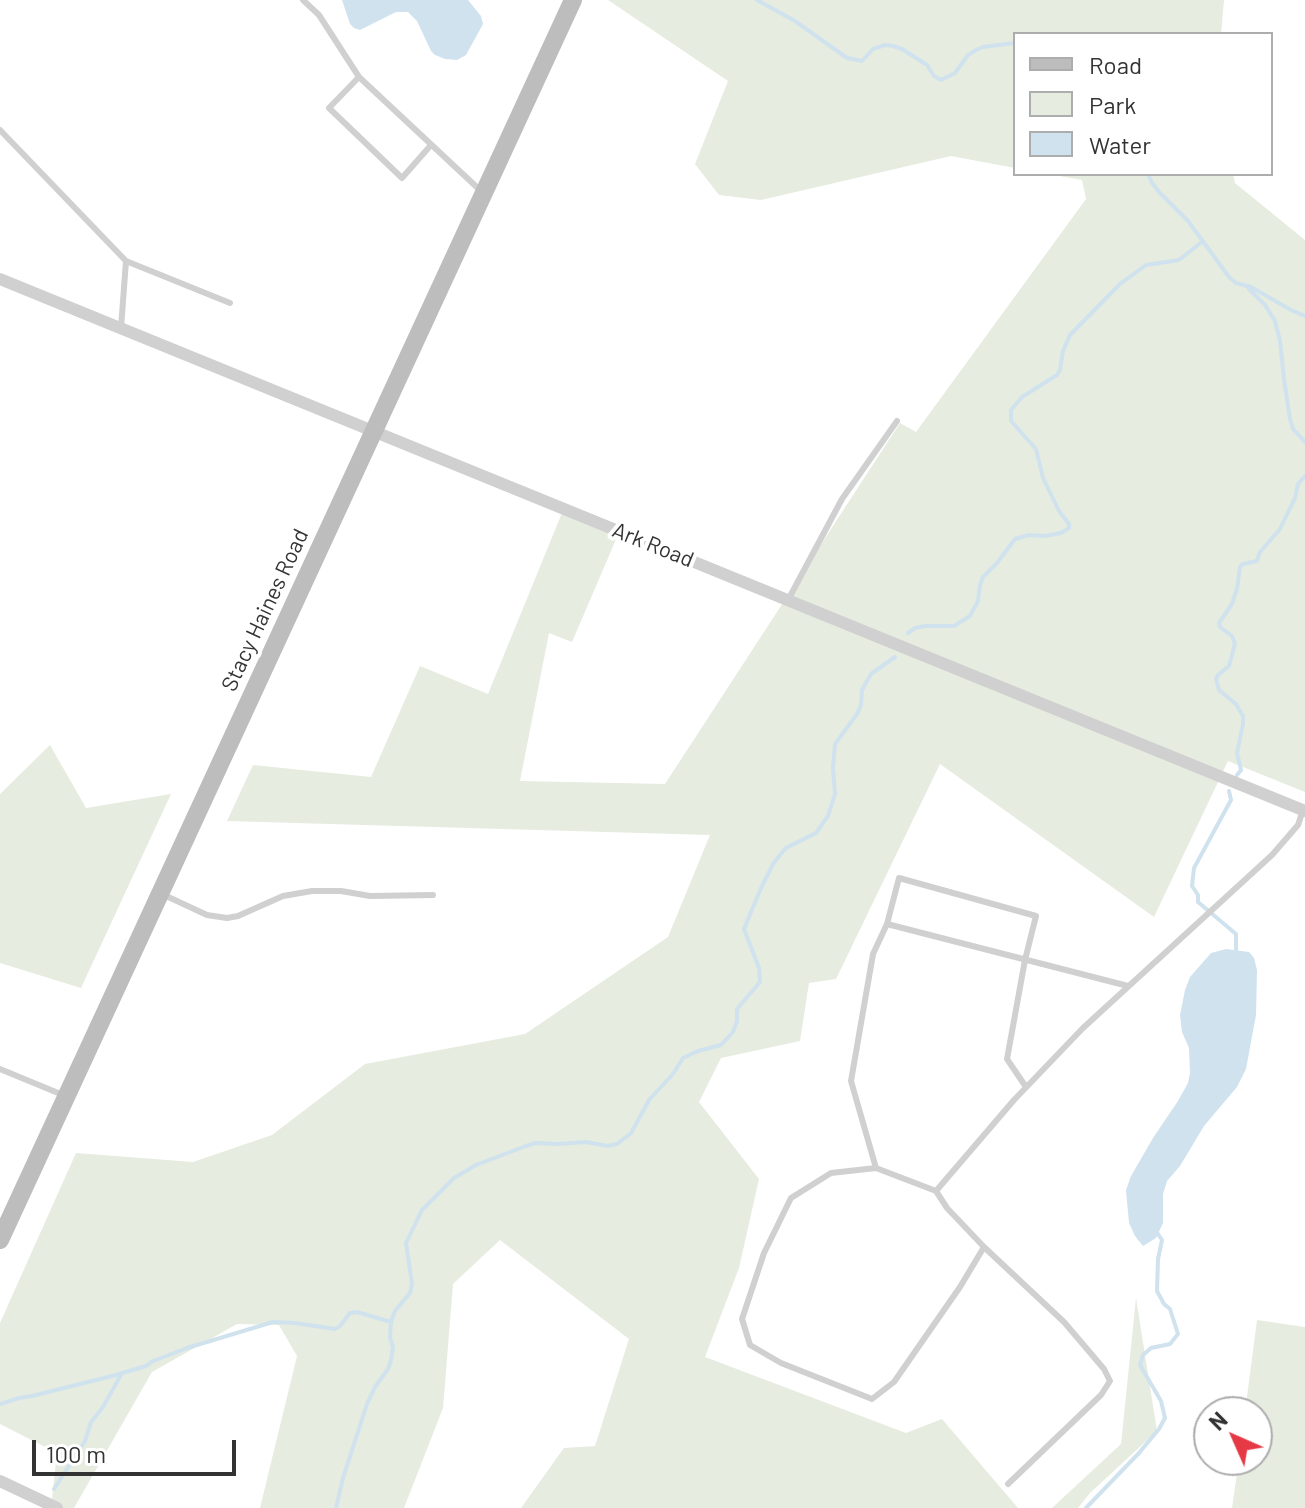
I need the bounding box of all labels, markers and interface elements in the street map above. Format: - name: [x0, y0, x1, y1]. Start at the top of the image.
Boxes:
- legend: [1013, 32, 1273, 176]
- text: Road: [1089, 50, 1142, 79]
- text: Park: [1089, 90, 1136, 119]
- text: Water: [1089, 130, 1151, 159]
- street label: Ark Road: [608, 517, 698, 573]
- street label: Stacy Haines Road: [216, 525, 314, 695]
- north arrow: [1193, 1396, 1273, 1476]
- text: N: [1203, 1406, 1232, 1435]
- scale bar: [36, 1424, 240, 1474]
- text: 100 m: [46, 1439, 106, 1468]

